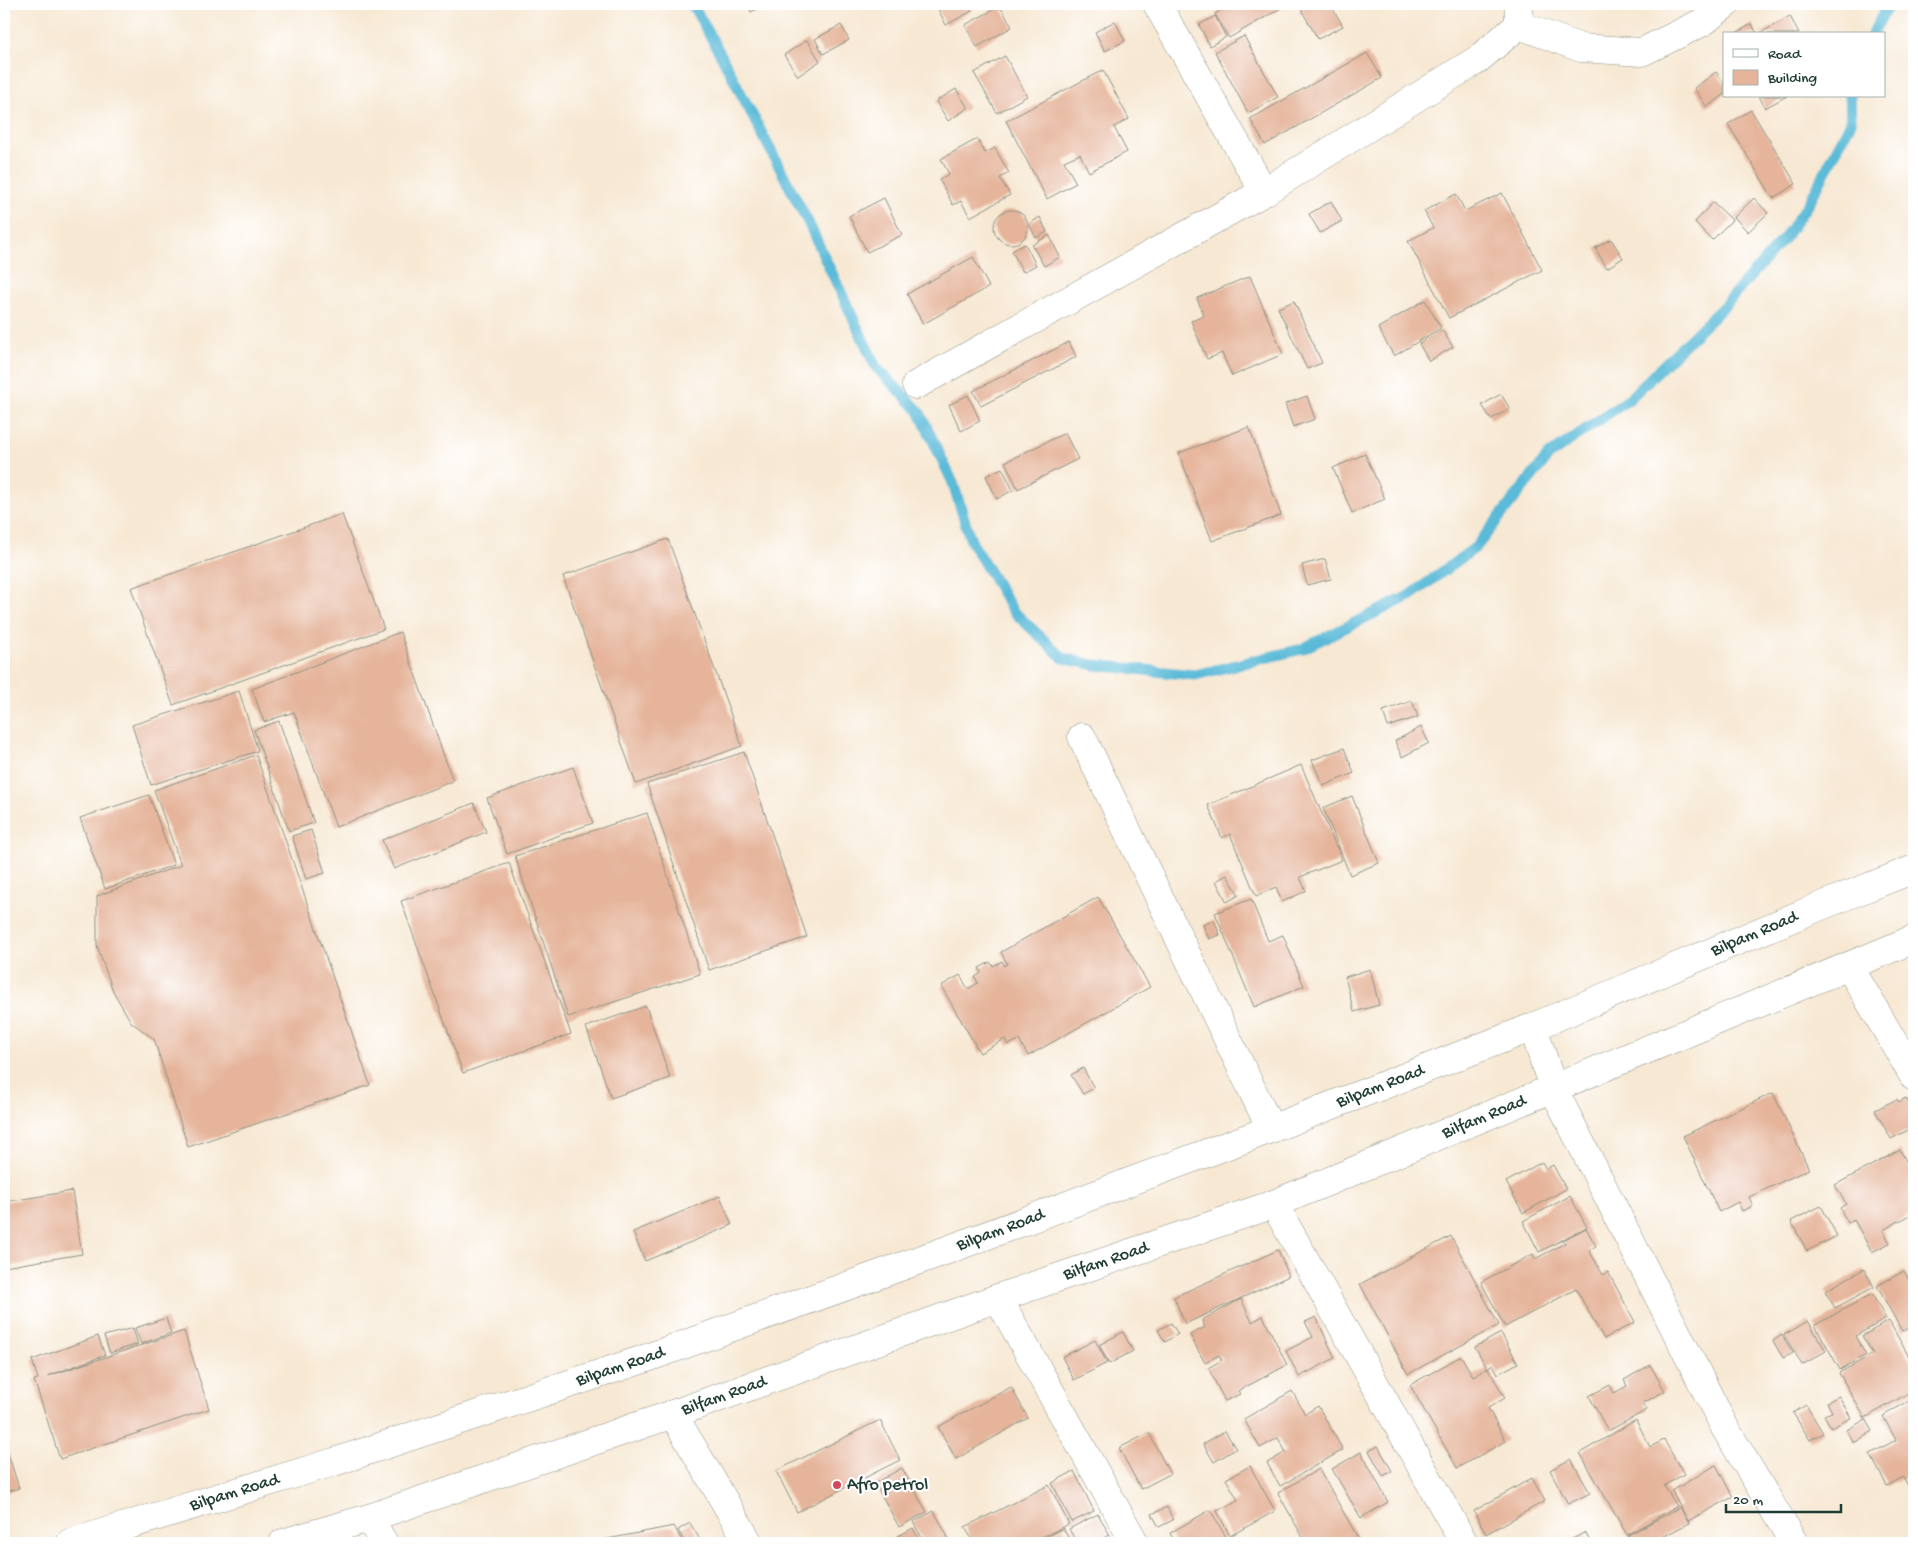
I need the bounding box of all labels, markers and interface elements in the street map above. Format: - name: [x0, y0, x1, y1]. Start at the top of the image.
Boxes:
- legend: [1723, 32, 1886, 98]
- text: Road: [1768, 46, 1802, 64]
- text: Building: [1767, 70, 1817, 88]
- street label: Bilpam Road: [1707, 906, 1802, 962]
- street label: Bilpam Road: [1333, 1059, 1429, 1113]
- street label: Bilfam Road: [1438, 1090, 1531, 1144]
- street label: Bilpam Road: [953, 1204, 1049, 1256]
- street label: Bilfam Road: [1060, 1236, 1153, 1286]
- street label: Bilpam Road: [572, 1341, 669, 1392]
- street label: Bilfam Road: [678, 1370, 771, 1421]
- street label: Bilpam Road: [186, 1469, 283, 1516]
- place label: Afro petrol: [847, 1475, 928, 1496]
- marker: Afro petrol: [831, 1479, 843, 1491]
- scale bar: [1726, 1482, 1840, 1514]
- text: 20 m: [1733, 1492, 1763, 1510]

